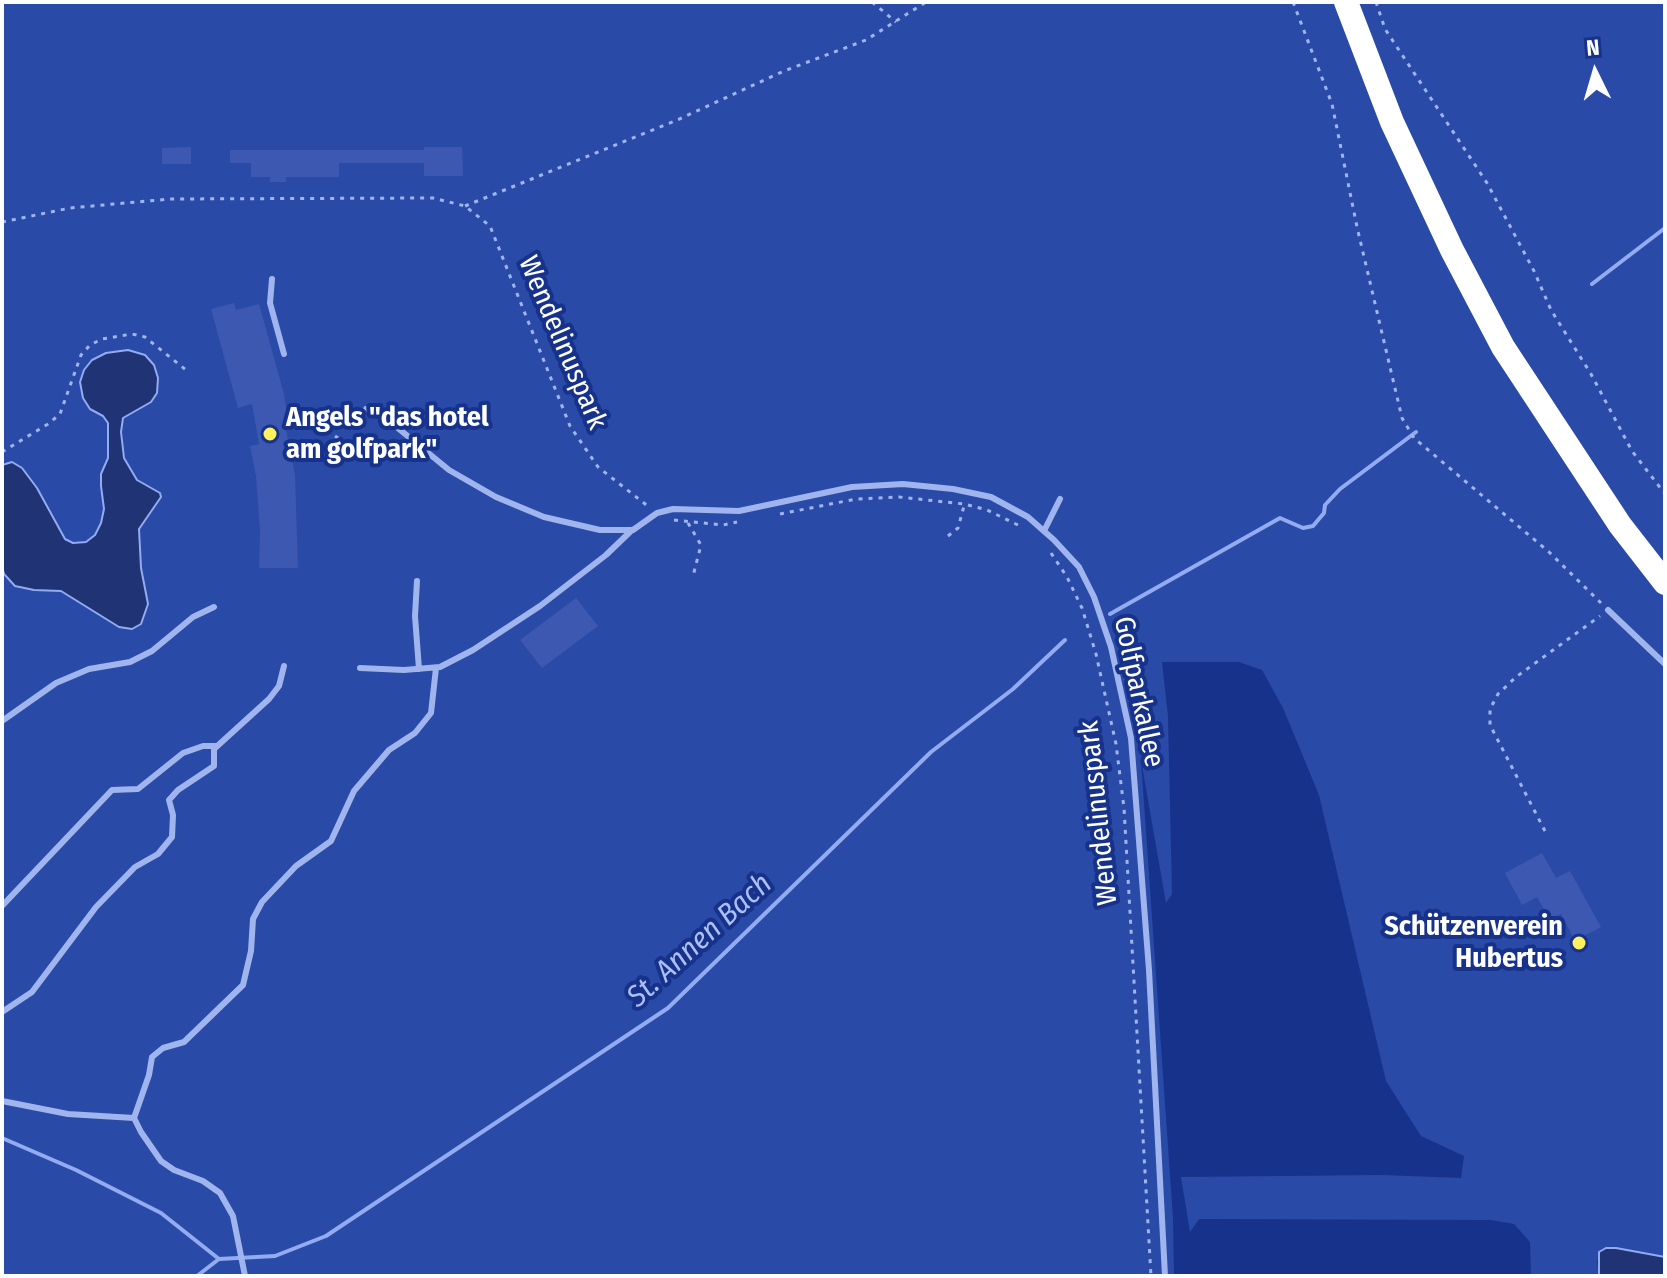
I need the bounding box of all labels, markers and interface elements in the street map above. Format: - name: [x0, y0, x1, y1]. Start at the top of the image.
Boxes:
- north arrow: [1555, 32, 1635, 112]
- text: N: [1585, 34, 1601, 62]
- street label: Wendelinuspark: [510, 251, 614, 435]
- place label: Angels "das hotel am golfpark": [286, 401, 489, 467]
- marker: Angels "das hotel am golfpark": [261, 425, 279, 443]
- street label: Golfparkallee: [1106, 614, 1170, 770]
- street label: Wendelinuspark: [1073, 719, 1125, 907]
- water label: St. Annen Bach: [620, 867, 780, 1015]
- place label: Schützenverein Hubertus: [1384, 910, 1563, 976]
- marker: Schützenverein Hubertus: [1570, 934, 1588, 952]

